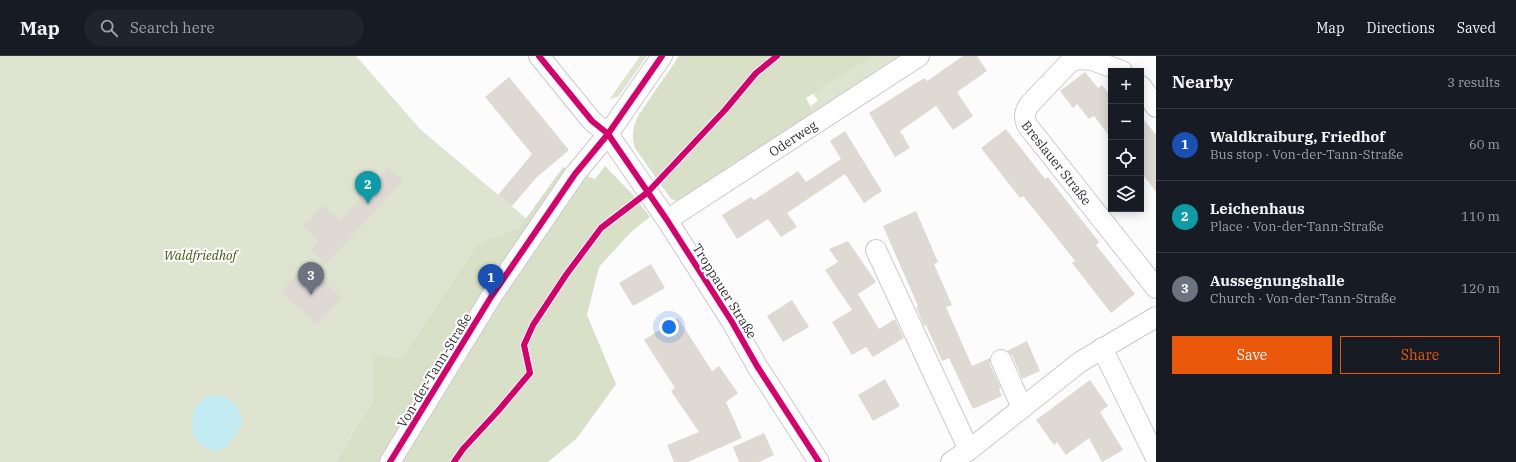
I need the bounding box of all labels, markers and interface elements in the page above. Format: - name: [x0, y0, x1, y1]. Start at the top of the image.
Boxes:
- search box: [84, 10, 364, 46]
- text: Map: [20, 16, 60, 40]
- icon: search: [98, 17, 120, 39]
- text: Search here: [130, 18, 214, 37]
- text: Map: [1316, 19, 1345, 37]
- text: Directions: [1367, 19, 1435, 37]
- text: Saved: [1457, 19, 1496, 37]
- map controls: [1108, 68, 1144, 212]
- button: +: [1108, 68, 1144, 104]
- text: Nearby: [1172, 71, 1233, 93]
- text: 3 results: [1447, 74, 1500, 91]
- button: −: [1108, 104, 1144, 140]
- street label: Oderweg: [766, 117, 820, 161]
- street label: Breslauer Straße: [1018, 117, 1095, 209]
- text: Waldkraiburg, Friedhof: [1210, 127, 1385, 146]
- text: 1: [1181, 136, 1189, 153]
- text: 60 m: [1469, 136, 1500, 153]
- button: locate: [1108, 140, 1144, 176]
- text: Bus stop · Von-der-Tann-Straße: [1210, 146, 1403, 163]
- pin: 2: [355, 171, 381, 204]
- button: layers: [1108, 176, 1144, 212]
- text: Leichenhaus: [1210, 199, 1305, 218]
- text: 2: [1181, 208, 1189, 225]
- text: 110 m: [1461, 208, 1500, 225]
- text: Place · Von-der-Tann-Straße: [1210, 218, 1384, 235]
- street label: Troppauer Straße: [689, 241, 761, 342]
- park label: Waldfriedhof: [164, 247, 239, 264]
- pin: 3: [298, 262, 324, 295]
- pin: 1: [478, 264, 504, 297]
- text: Aussegnungshalle: [1210, 271, 1345, 290]
- text: 3: [1181, 280, 1189, 297]
- text: 120 m: [1461, 280, 1500, 297]
- text: Church · Von-der-Tann-Straße: [1210, 290, 1396, 307]
- street label: Von-der-Tann-Straße: [393, 310, 475, 431]
- your location: [659, 317, 679, 337]
- button: Save: [1172, 336, 1332, 374]
- button: Share: [1340, 336, 1500, 374]

